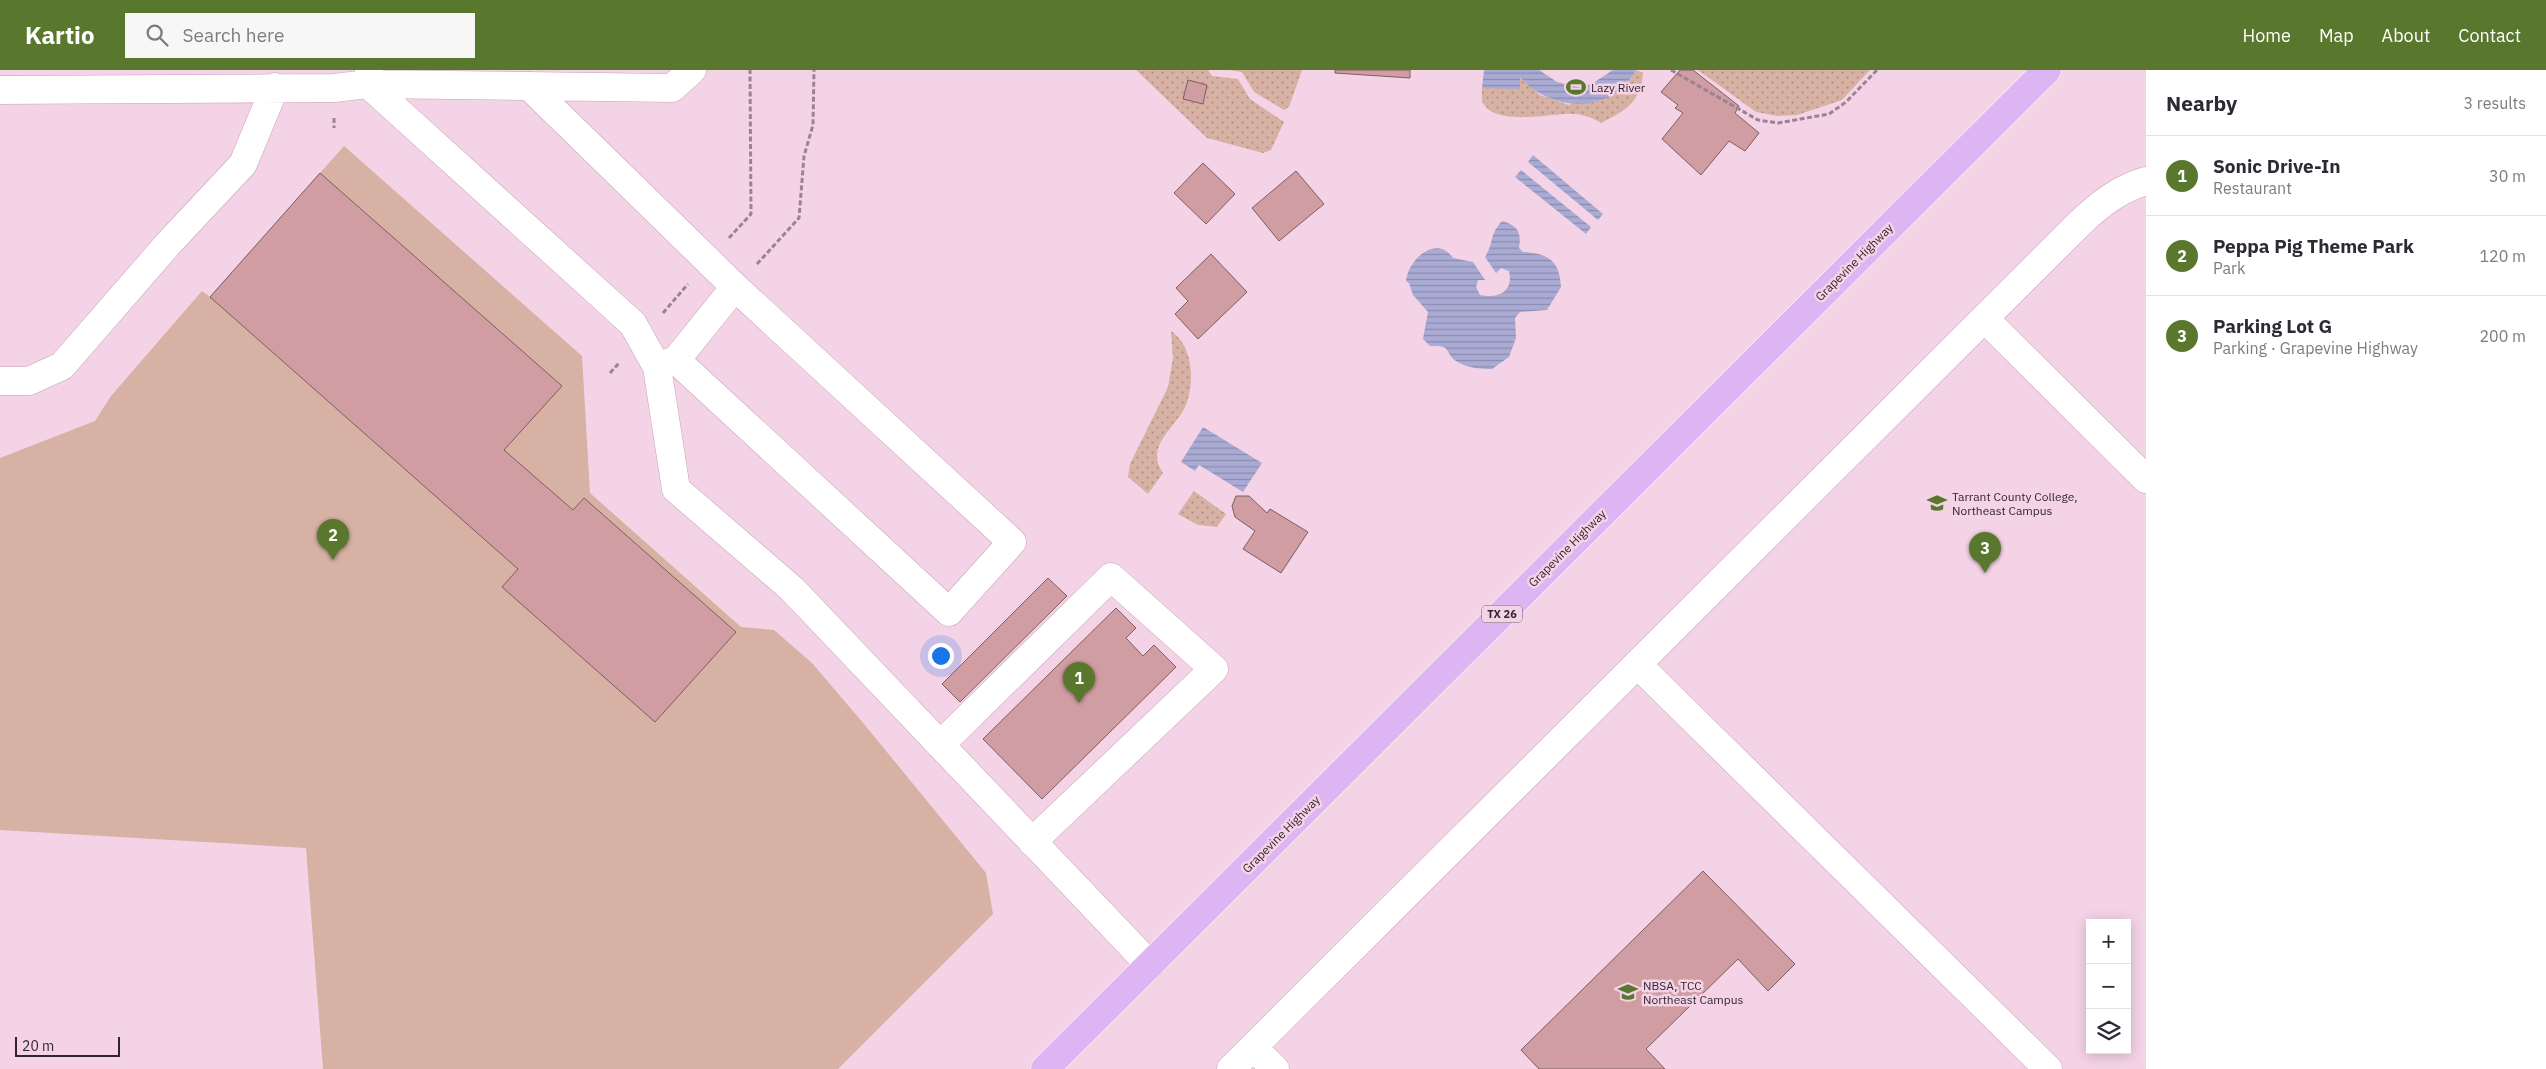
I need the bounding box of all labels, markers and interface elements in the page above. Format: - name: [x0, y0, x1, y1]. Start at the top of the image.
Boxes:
- search box: [125, 13, 475, 58]
- text: Kartio: [25, 19, 95, 51]
- icon: search: [143, 21, 171, 49]
- text: Search here: [183, 23, 284, 47]
- text: Home: [2243, 24, 2291, 47]
- text: Map: [2319, 24, 2354, 47]
- text: About: [2382, 24, 2430, 47]
- text: Contact: [2458, 24, 2521, 47]
- sports icon: Lazy River: [1565, 76, 1587, 98]
- place label: Lazy River: [1591, 80, 1646, 95]
- text: Nearby: [2166, 89, 2237, 117]
- text: 3 results: [2463, 93, 2526, 113]
- text: Sonic Drive-In: [2213, 154, 2341, 178]
- text: 1: [2177, 166, 2187, 186]
- text: 30 m: [2489, 166, 2526, 186]
- text: Restaurant: [2213, 178, 2292, 198]
- street label: Grapevine Highway: [1812, 220, 1896, 304]
- text: Peppa Pig Theme Park: [2213, 234, 2414, 258]
- text: 2: [2177, 246, 2187, 266]
- text: 120 m: [2479, 246, 2526, 266]
- text: Park: [2213, 258, 2245, 278]
- text: Parking Lot G: [2213, 314, 2332, 338]
- text: 3: [2177, 326, 2187, 346]
- text: 200 m: [2479, 326, 2526, 346]
- text: Parking · Grapevine Highway: [2213, 338, 2418, 358]
- place label: Tarrant County College, Northeast Campus: [1952, 489, 2077, 518]
- school or university icon: Tarrant County College, Northeast Campus: [1926, 492, 1948, 514]
- street label: Grapevine Highway: [1525, 506, 1609, 590]
- pin: 2: [317, 519, 349, 560]
- pin: 3: [1969, 532, 2001, 573]
- road number: TX 26: [1482, 606, 1522, 622]
- your location: [928, 643, 954, 669]
- pin: 1: [1063, 662, 1095, 703]
- street label: Grapevine Highway: [1239, 792, 1323, 876]
- map controls: [2086, 919, 2131, 1054]
- button: +: [2086, 919, 2131, 964]
- button: −: [2086, 964, 2131, 1009]
- place label: NBSA, TCC Northeast Campus: [1643, 978, 1744, 1007]
- school or university icon: NBSA, TCC Northeast Campus: [1617, 981, 1639, 1003]
- button: layers: [2086, 1009, 2131, 1054]
- scale bar: [15, 1034, 120, 1057]
- text: 20 m: [22, 1037, 54, 1055]

